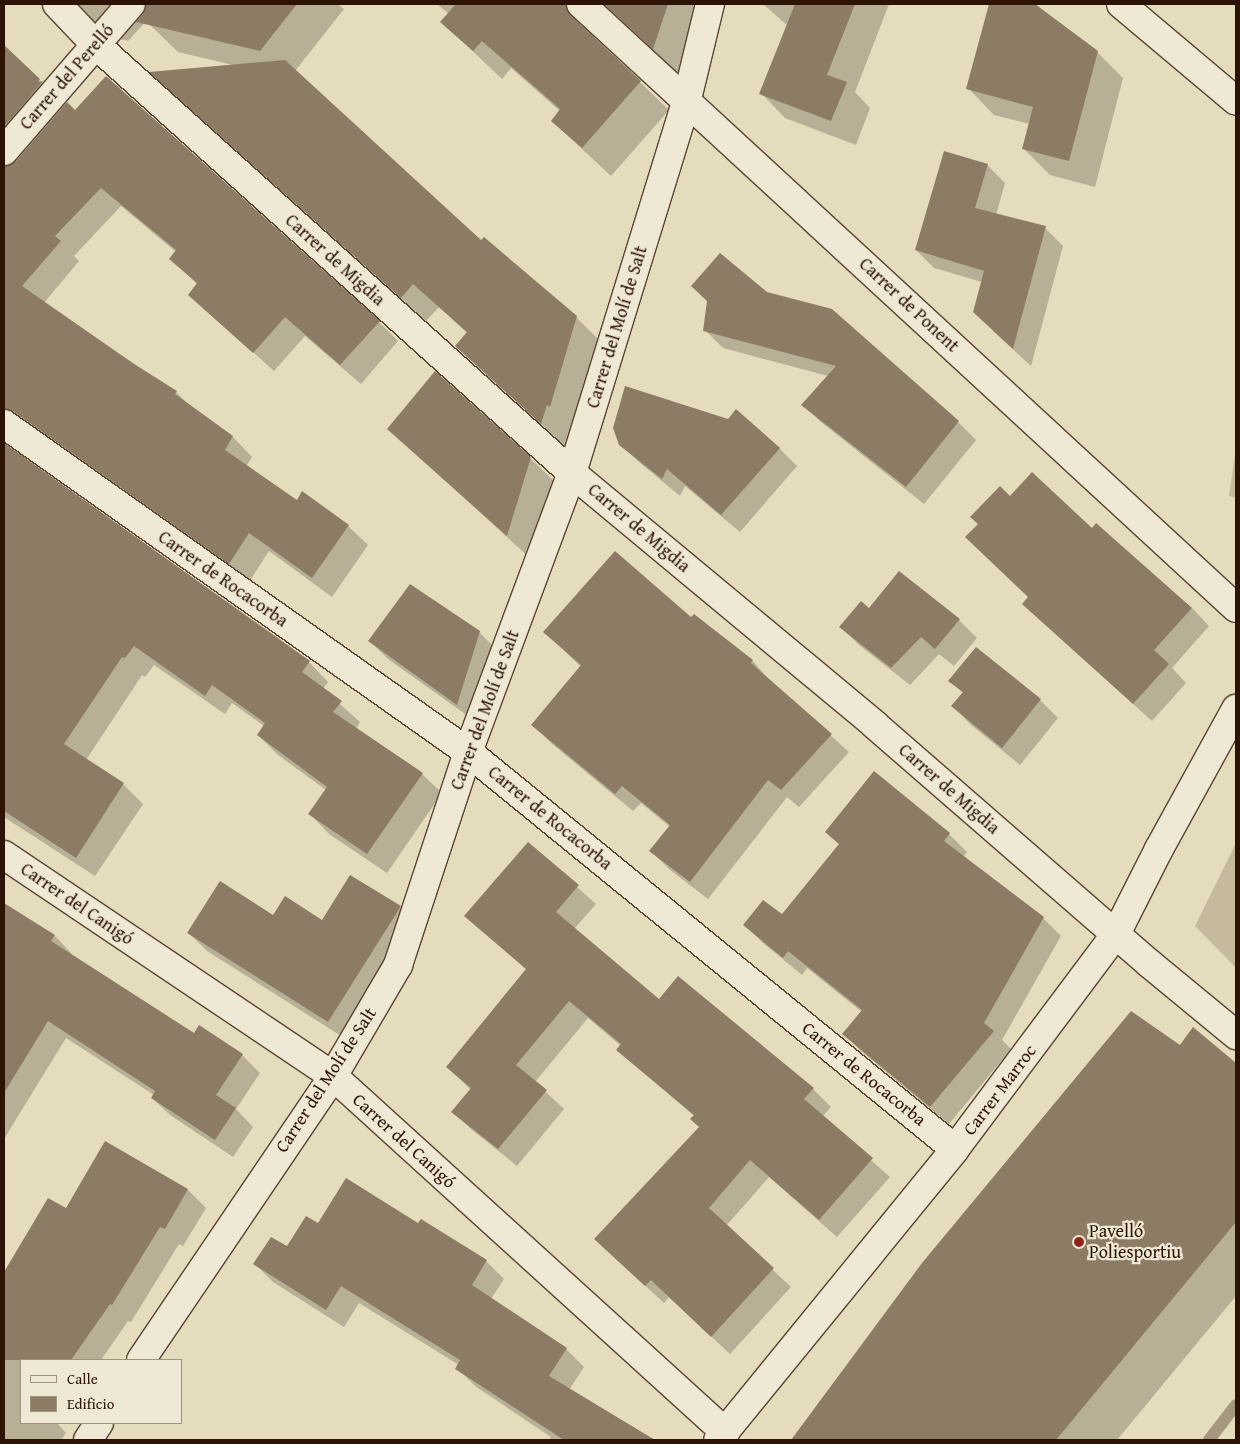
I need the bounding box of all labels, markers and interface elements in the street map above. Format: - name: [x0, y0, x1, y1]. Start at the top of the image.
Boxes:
- street label: Carrer del Perelló: [15, 20, 119, 134]
- street label: Carrer de Migdia: [281, 210, 389, 310]
- street label: Carrer del Molí de Salt: [582, 243, 652, 411]
- street label: Carrer de Ponent: [855, 253, 963, 357]
- street label: Carrer de Migdia: [584, 479, 694, 577]
- street label: Carrer de Rocacorba: [154, 526, 292, 632]
- street label: Carrer del Molí de Salt: [446, 627, 524, 793]
- street label: Carrer de Migdia: [894, 739, 1004, 839]
- street label: Carrer de Rocacorba: [484, 761, 616, 875]
- street label: Carrer del Canigó: [17, 858, 137, 950]
- street label: Carrer del Molí de Salt: [271, 1003, 381, 1157]
- street label: Carrer de Rocacorba: [798, 1017, 930, 1131]
- street label: Carrer Marroc: [959, 1041, 1041, 1139]
- street label: Carrer del Canigó: [348, 1089, 460, 1193]
- place label: Pavelló Poliesportiu: [1089, 1221, 1181, 1264]
- marker: Pavelló Poliesportiu: [1073, 1236, 1085, 1248]
- legend: [20, 1359, 182, 1424]
- text: Calle: [67, 1368, 98, 1389]
- text: Edificio: [67, 1393, 114, 1414]

